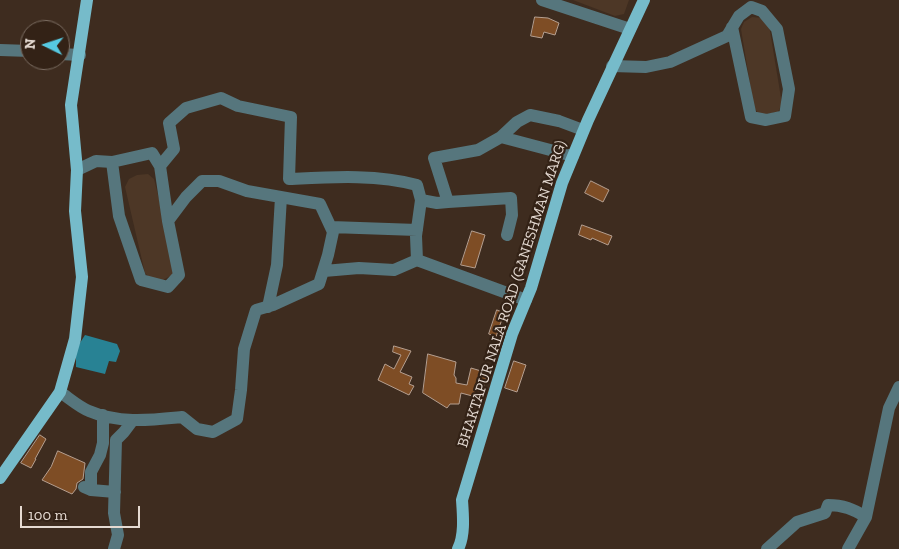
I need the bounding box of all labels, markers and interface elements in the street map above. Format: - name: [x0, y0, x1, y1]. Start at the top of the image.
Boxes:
- north arrow: [20, 20, 70, 70]
- text: N: [22, 38, 39, 50]
- street label: BHAKTAPUR NALA ROAD (GANESHMAN MARG): [454, 138, 570, 450]
- scale bar: [22, 496, 142, 528]
- text: 100 m: [28, 506, 67, 524]

